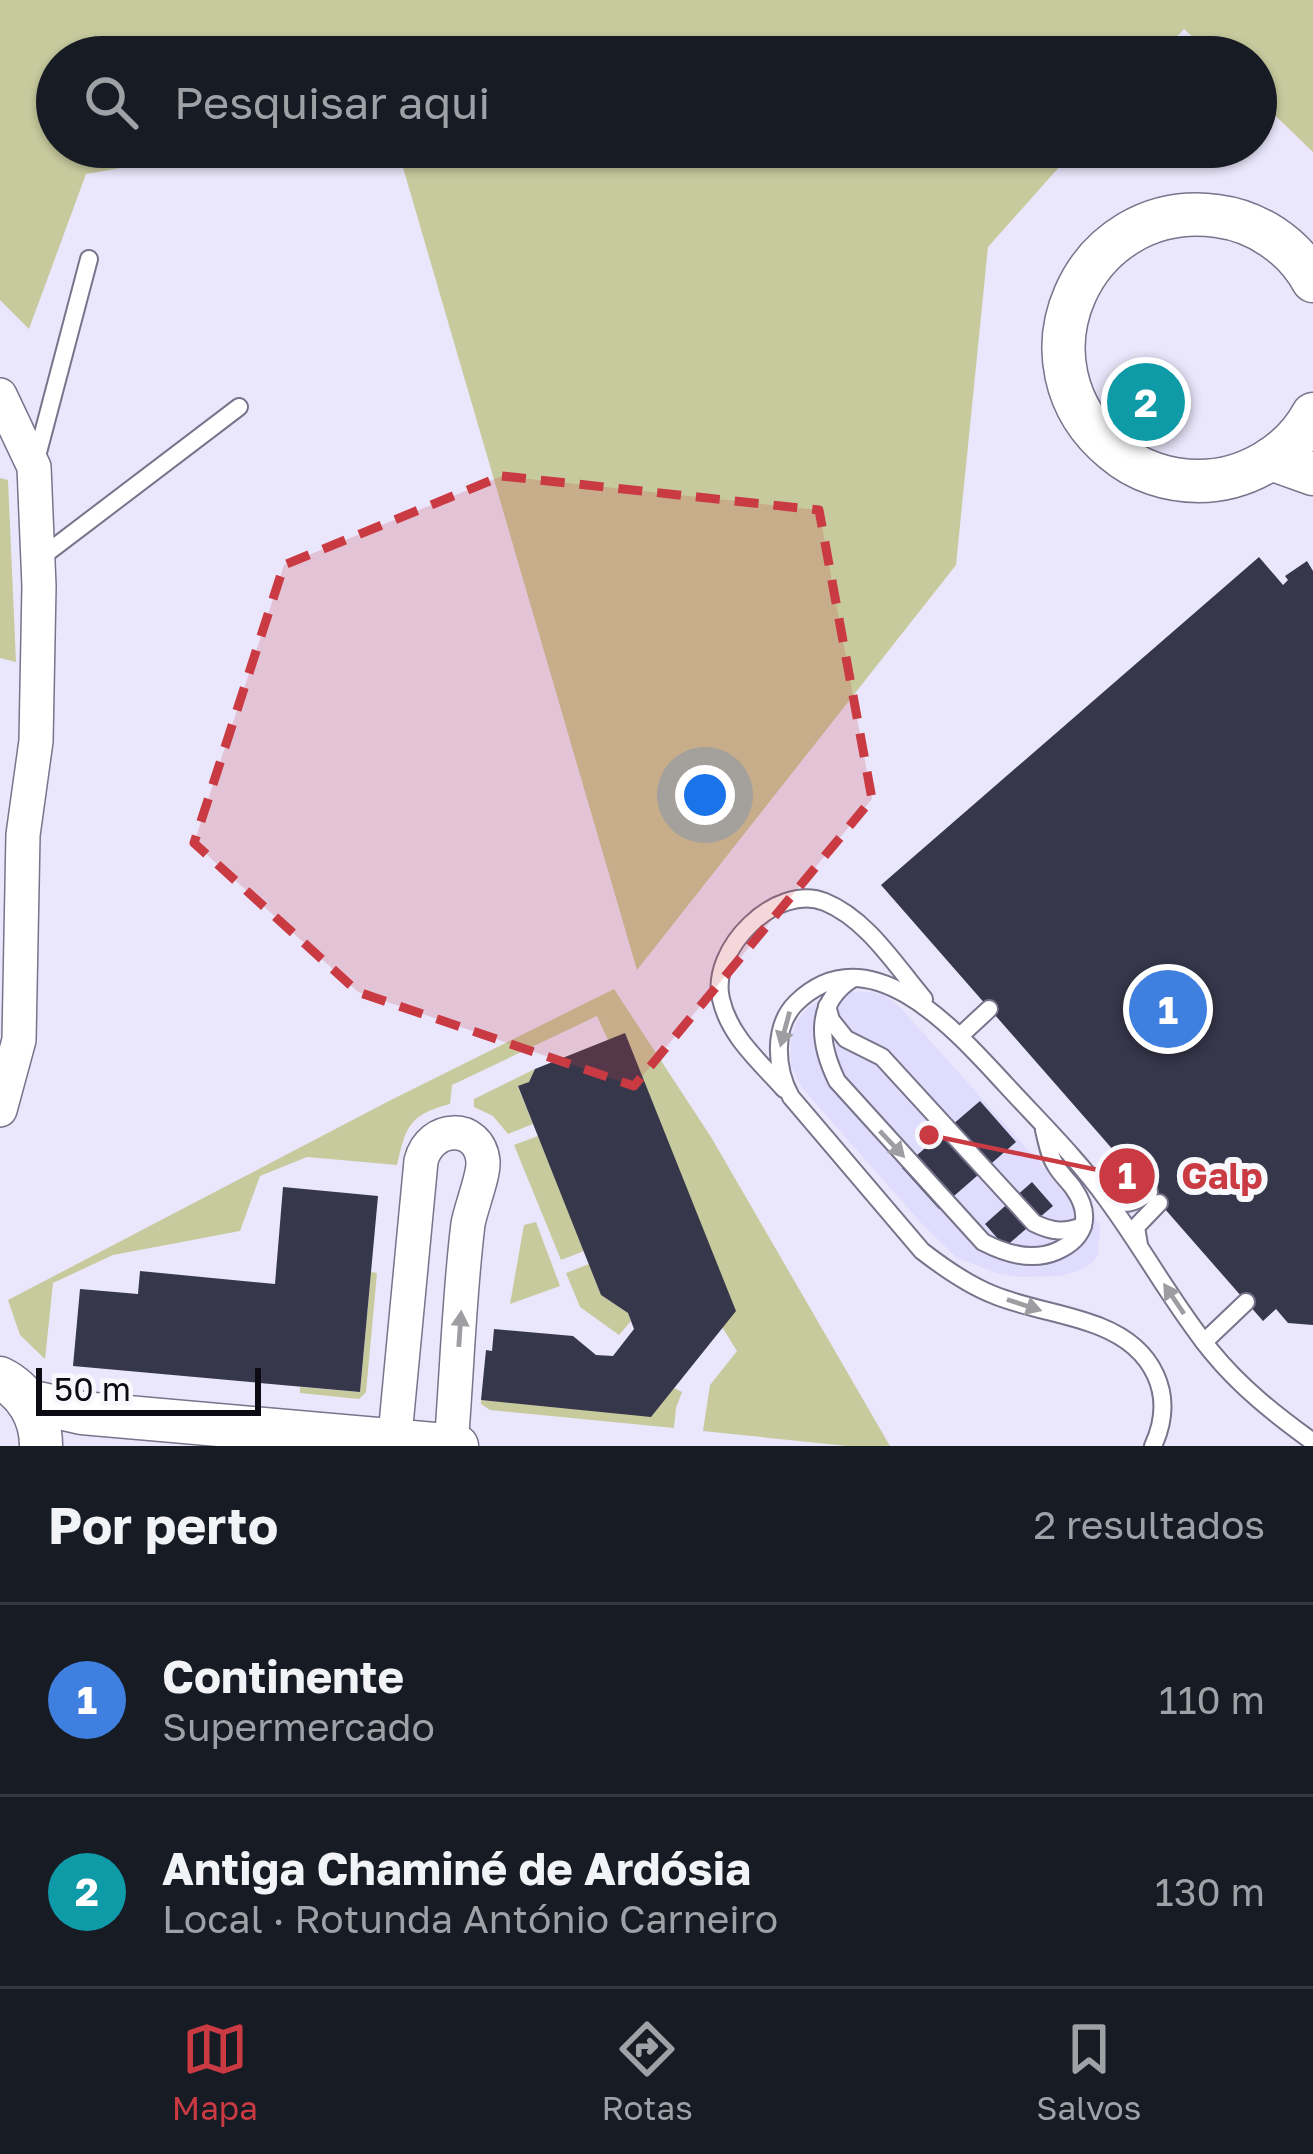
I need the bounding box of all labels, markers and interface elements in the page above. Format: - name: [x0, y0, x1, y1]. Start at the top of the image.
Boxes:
- search box: [36, 36, 1277, 168]
- icon: search: [78, 69, 144, 135]
- text: Pesquisar aqui: [174, 75, 490, 129]
- pin: 2: [1107, 357, 1185, 447]
- your location: [675, 765, 735, 825]
- pin: 1: [1129, 964, 1207, 1054]
- one-way arrow: [774, 1011, 793, 1048]
- one-way arrow: [878, 1129, 905, 1158]
- callout: Galp: [1097, 1140, 1287, 1212]
- text: 1: [1118, 1154, 1136, 1197]
- text: Galp: [1181, 1154, 1263, 1197]
- one-way arrow: [1164, 1282, 1186, 1315]
- one-way arrow: [1006, 1296, 1043, 1315]
- one-way arrow: [451, 1310, 470, 1347]
- scale bar: [36, 1362, 261, 1415]
- text: 50 m: [54, 1369, 131, 1408]
- text: Por perto: [48, 1494, 278, 1555]
- text: 2 resultados: [1034, 1501, 1265, 1548]
- text: Continente: [162, 1649, 404, 1703]
- text: 1: [77, 1676, 97, 1723]
- text: 110 m: [1159, 1676, 1265, 1723]
- text: Supermercado: [162, 1703, 435, 1750]
- text: Antiga Chaminé de Ardósia: [162, 1841, 751, 1895]
- text: 2: [75, 1868, 99, 1915]
- text: 130 m: [1155, 1868, 1265, 1915]
- text: Local · Rotunda António Carneiro: [162, 1895, 778, 1942]
- tab: Mapa: [172, 2016, 258, 2127]
- tab: Rotas: [601, 2016, 693, 2127]
- tab: Salvos: [1036, 2016, 1141, 2127]

